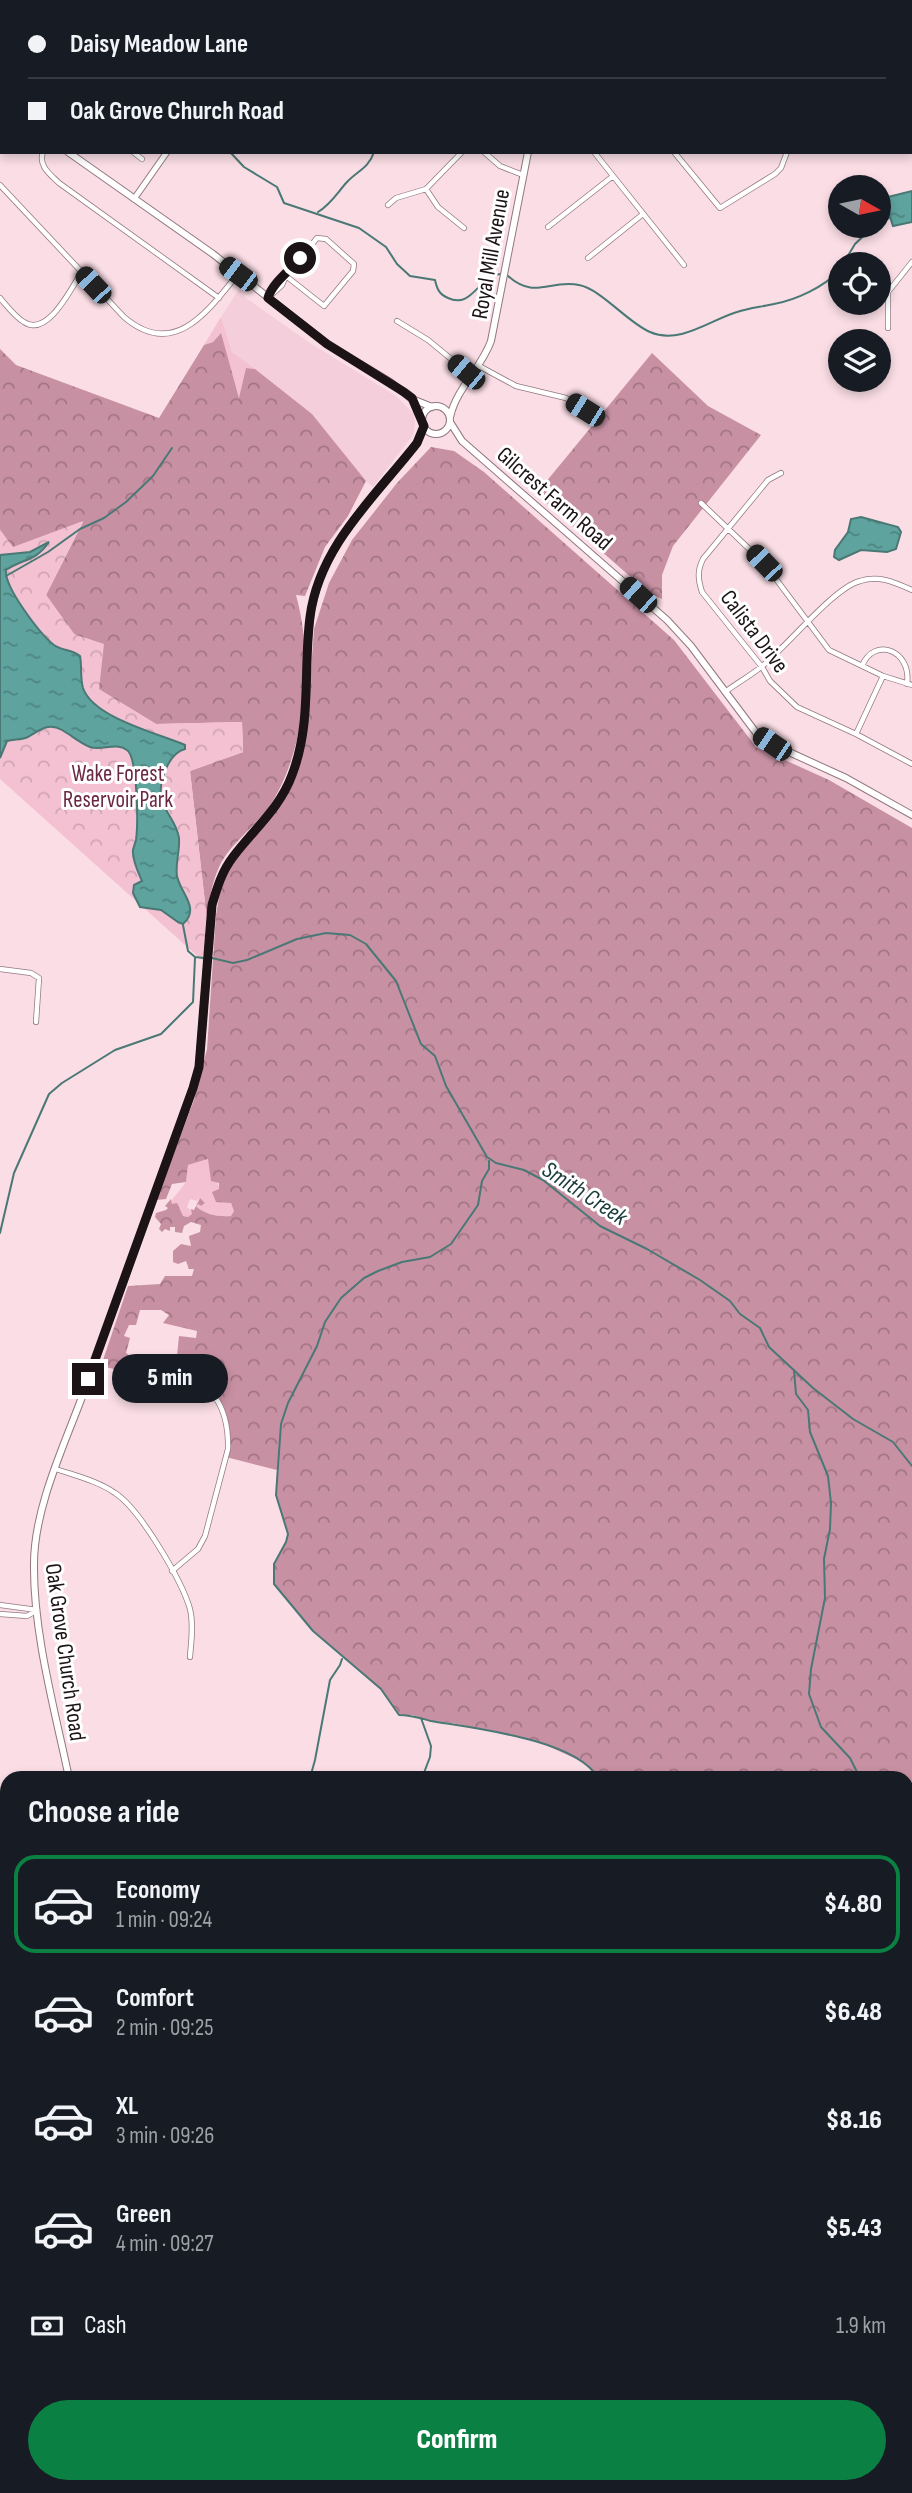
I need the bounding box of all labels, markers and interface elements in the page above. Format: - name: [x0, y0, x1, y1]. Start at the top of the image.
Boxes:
- text: Daisy Meadow Lane: [70, 29, 248, 60]
- text: Oak Grove Church Road: [70, 96, 284, 127]
- north arrow: [828, 175, 891, 238]
- map controls: [828, 175, 891, 392]
- street label: Royal Mill Avenue: [466, 187, 516, 321]
- route start: [284, 242, 316, 274]
- button: locate: [828, 252, 891, 315]
- car: [215, 253, 262, 295]
- car: [71, 262, 116, 308]
- button: layers: [828, 329, 891, 392]
- car: [444, 350, 489, 394]
- car: [562, 390, 609, 430]
- street label: Gilcrest Farm Road: [491, 441, 618, 557]
- car: [742, 541, 787, 585]
- car: [616, 573, 661, 617]
- street label: Calista Drive: [714, 585, 794, 679]
- car: [749, 724, 796, 764]
- park label: Wake Forest Reservoir Park: [63, 760, 173, 814]
- water label: Smith Creek: [537, 1155, 634, 1232]
- callout: 5 min: [112, 1354, 228, 1404]
- route end: [72, 1363, 104, 1395]
- text: 5 min: [148, 1364, 192, 1392]
- street label: Oak Grove Church Road: [39, 1562, 91, 1743]
- text: Choose a ride: [28, 1793, 180, 1832]
- icon: car: [32, 1873, 95, 1936]
- text: Economy: [116, 1875, 200, 1906]
- text: $4.80: [824, 1889, 882, 1920]
- text: 1 min · 09:24: [116, 1906, 212, 1934]
- icon: car: [32, 1981, 95, 2044]
- text: Comfort: [116, 1983, 194, 2014]
- text: $6.48: [824, 1997, 882, 2028]
- text: 2 min · 09:25: [116, 2014, 213, 2042]
- icon: car: [32, 2089, 95, 2152]
- text: XL: [116, 2091, 138, 2122]
- text: $8.16: [826, 2105, 882, 2136]
- text: 3 min · 09:26: [116, 2122, 214, 2150]
- icon: car: [32, 2197, 95, 2260]
- text: Green: [116, 2199, 171, 2230]
- text: $5.43: [825, 2213, 882, 2244]
- text: 4 min · 09:27: [116, 2230, 214, 2258]
- icon: cash: [28, 2307, 66, 2345]
- text: Cash: [84, 2310, 127, 2341]
- text: 1.9 km: [836, 2312, 886, 2340]
- button: Confirm: [28, 2400, 886, 2480]

